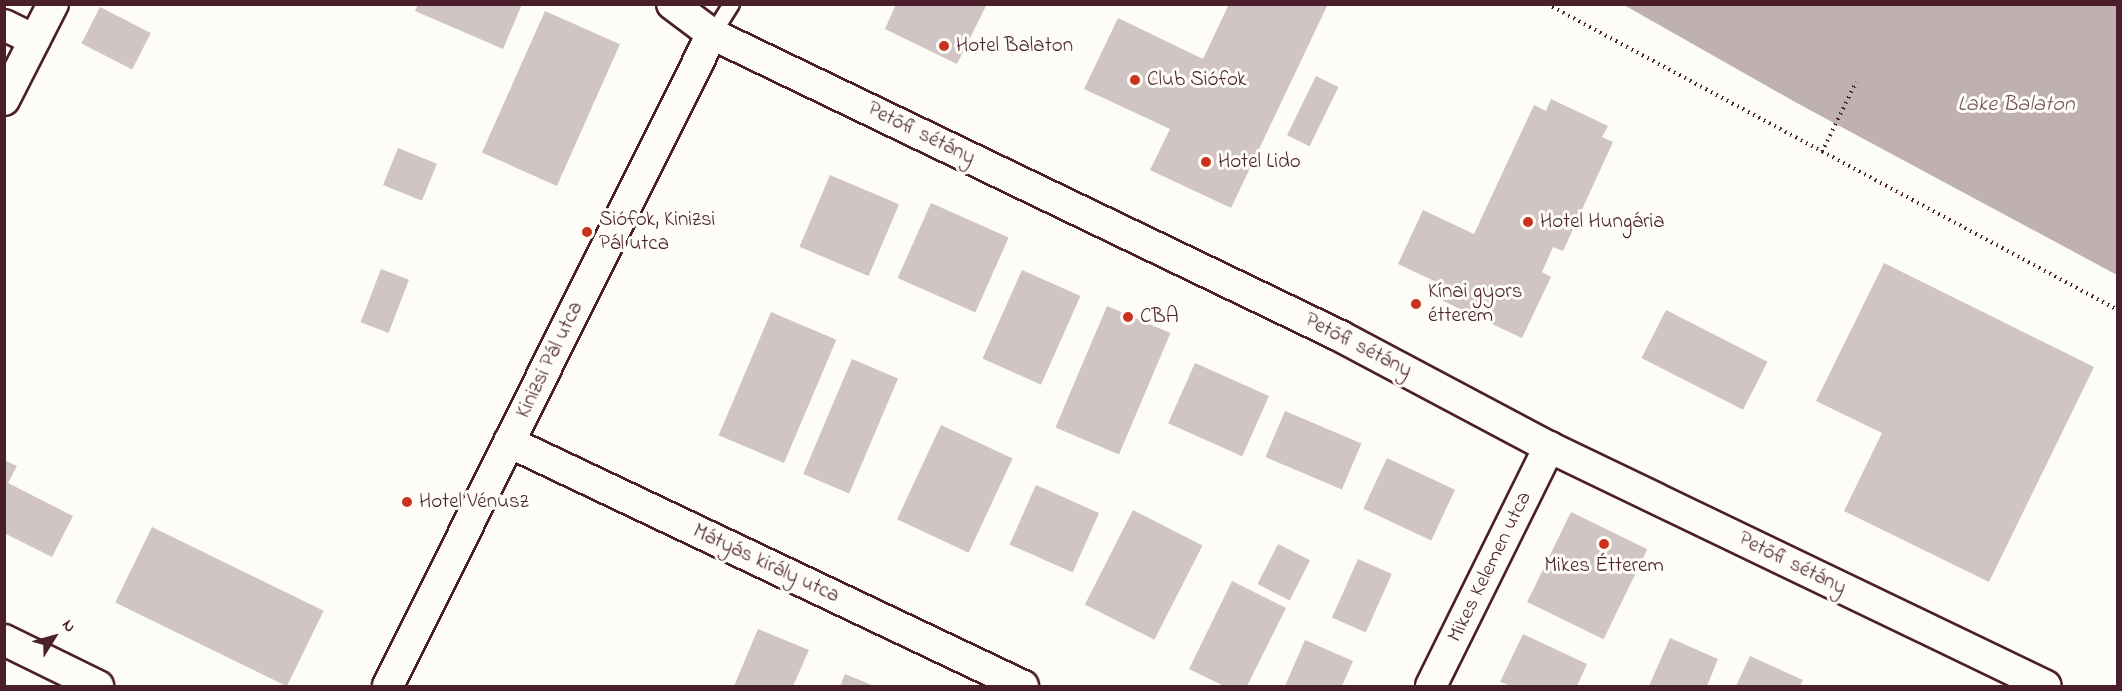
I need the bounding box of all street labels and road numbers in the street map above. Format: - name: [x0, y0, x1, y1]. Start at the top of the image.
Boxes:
- street label: Petőfi sétány: [863, 97, 979, 171]
- street label: Kinizsi Pál utca: [511, 298, 589, 422]
- street label: Petőfi sétány: [1300, 308, 1416, 384]
- street label: Mikes Kelemen utca: [1443, 488, 1537, 646]
- street label: Mátyás király utca: [689, 519, 843, 609]
- street label: Petőfi sétány: [1734, 527, 1850, 601]

